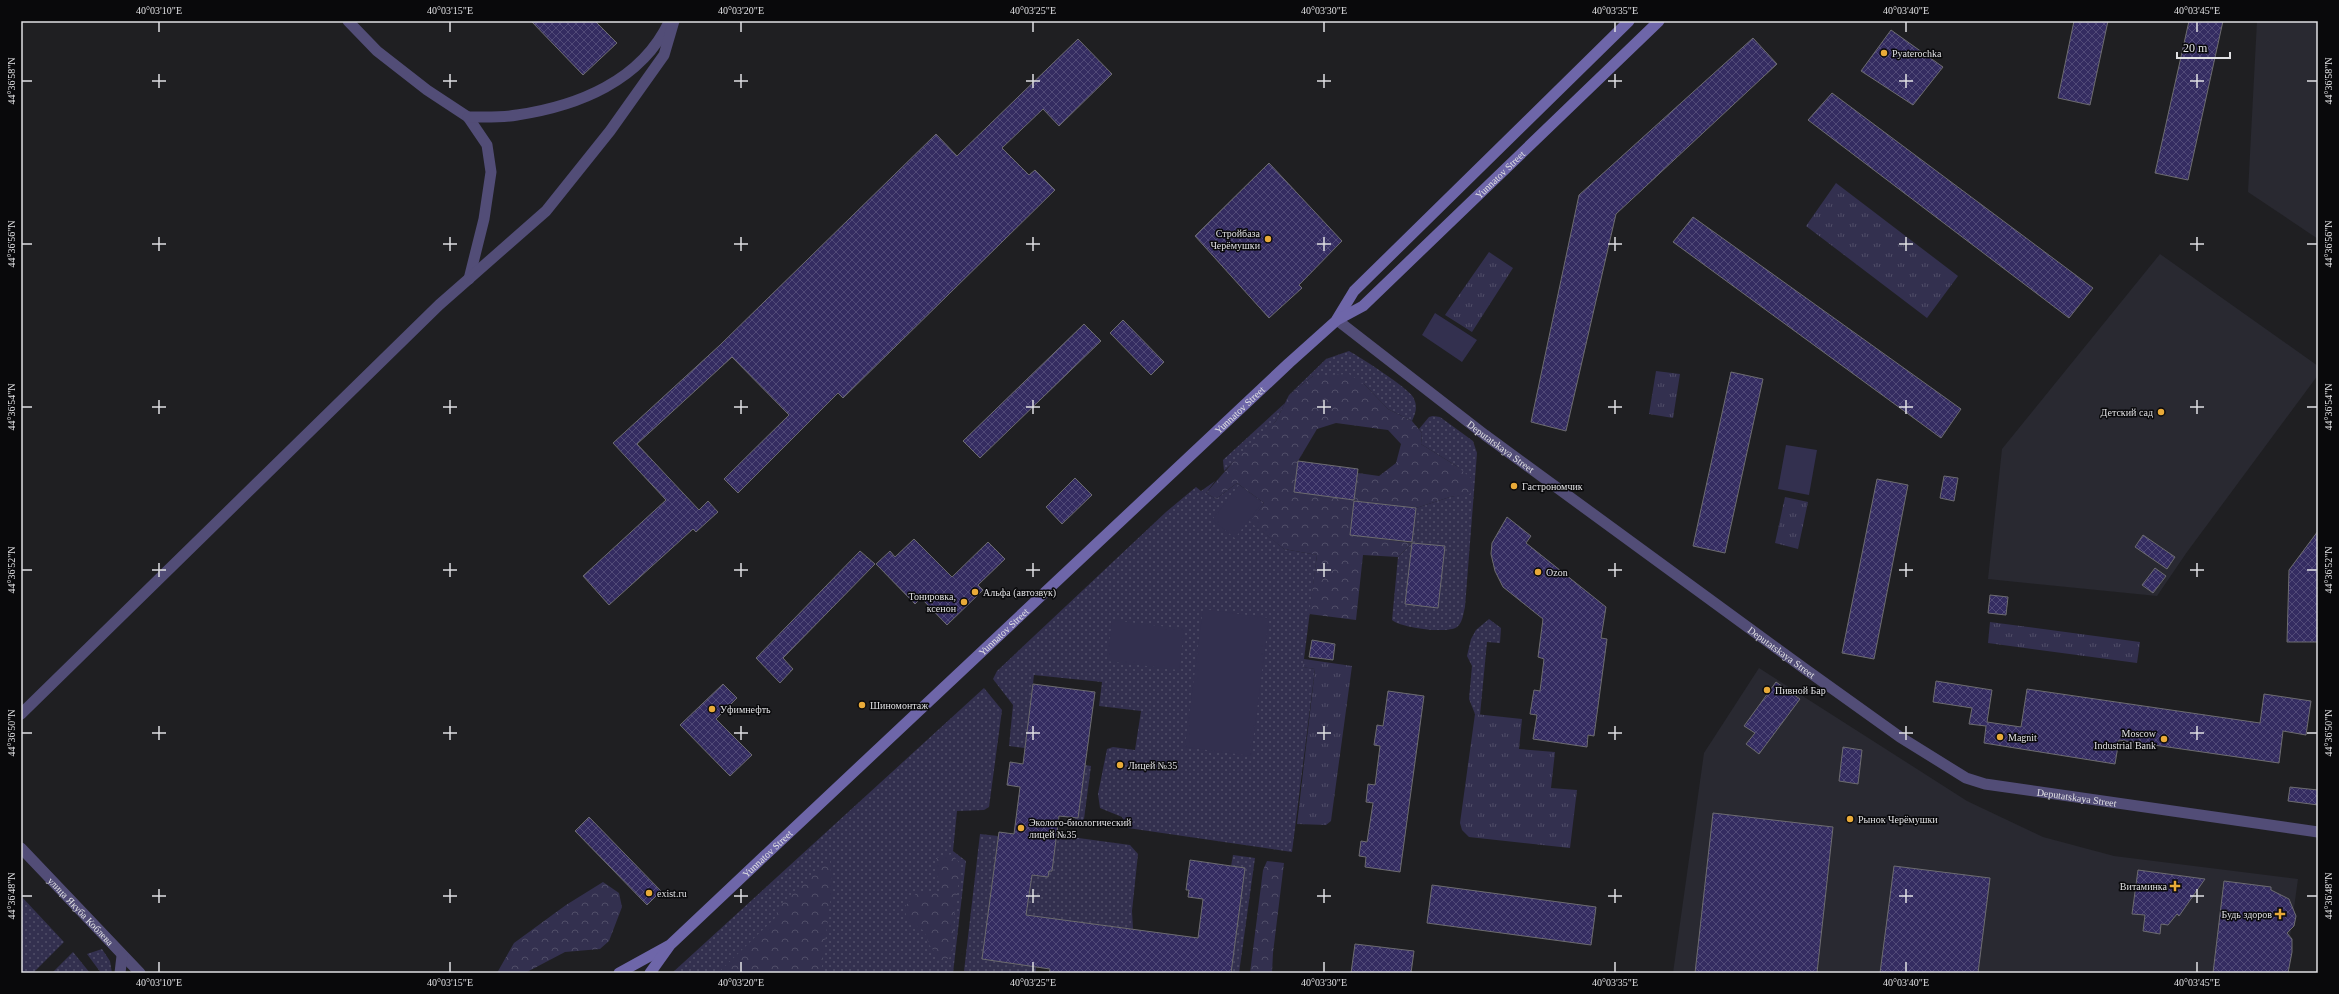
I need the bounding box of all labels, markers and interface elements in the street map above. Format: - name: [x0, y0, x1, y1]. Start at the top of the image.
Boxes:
- text: 40°03'10"E: [136, 5, 182, 16]
- text: 40°03'15"E: [427, 5, 473, 16]
- text: 40°03'20"E: [718, 5, 764, 16]
- text: 40°03'25"E: [1010, 5, 1056, 16]
- text: 40°03'30"E: [1301, 5, 1347, 16]
- text: 40°03'35"E: [1592, 5, 1638, 16]
- text: 40°03'40"E: [1883, 5, 1929, 16]
- text: 40°03'45"E: [2174, 5, 2220, 16]
- scale bar: [2177, 34, 2230, 60]
- text: 20 m: [2183, 41, 2208, 55]
- marker: Pyaterochka: [1879, 48, 1889, 58]
- place label: Pyaterochka: [1892, 48, 1942, 59]
- text: 44°36'58"N: [6, 57, 17, 105]
- text: 44°36'58"N: [2323, 57, 2334, 105]
- street label: Yunnatov Street: [1473, 148, 1527, 201]
- text: 44°36'56"N: [6, 220, 17, 268]
- text: 44°36'56"N: [2323, 220, 2334, 268]
- place label: Стройбаза Черёмушки: [1210, 228, 1261, 251]
- marker: Стройбаза Черёмушки: [1263, 234, 1273, 244]
- text: 44°36'54"N: [6, 383, 17, 431]
- text: 44°36'54"N: [2323, 383, 2334, 431]
- street label: Yunnatov Street: [1213, 384, 1267, 436]
- place label: Детский сад: [2101, 407, 2153, 418]
- marker: Детский сад: [2156, 407, 2166, 417]
- street label: Deputatskaya Street: [1465, 418, 1536, 475]
- marker: Гастрономчик: [1509, 481, 1519, 491]
- place label: Гастрономчик: [1522, 481, 1583, 492]
- text: 44°36'52"N: [6, 546, 17, 594]
- text: 44°36'52"N: [2323, 546, 2334, 594]
- marker: Ozon: [1533, 567, 1543, 577]
- place label: Ozon: [1546, 567, 1568, 578]
- marker: Альфа (автозвук): [970, 587, 980, 597]
- place label: Альфа (автозвук): [983, 587, 1056, 599]
- place label: Тонировка, ксенон: [909, 591, 957, 614]
- marker: Тонировка, ксенон: [959, 597, 969, 607]
- street label: Yunnatov Street: [976, 606, 1031, 658]
- street label: Deputatskaya Street: [1746, 624, 1817, 681]
- marker: Пивной Бар: [1762, 685, 1772, 695]
- place label: Пивной Бар: [1775, 685, 1826, 696]
- marker: Шиномонтаж: [857, 700, 867, 710]
- place label: Шиномонтаж: [870, 700, 928, 711]
- marker: Уфимнефть: [707, 704, 717, 714]
- place label: Уфимнефть: [720, 704, 771, 715]
- text: 44°36'50"N: [6, 709, 17, 757]
- text: 44°36'50"N: [2323, 709, 2334, 757]
- place label: Moscow Industrial Bank: [2094, 728, 2157, 751]
- marker: Magnit: [1995, 732, 2005, 742]
- place label: Magnit: [2008, 732, 2037, 743]
- marker: Moscow Industrial Bank: [2159, 734, 2169, 744]
- marker: Лицей №35: [1115, 760, 1125, 770]
- place label: Лицей №35: [1128, 760, 1177, 771]
- street label: Deputatskaya Street: [2036, 787, 2117, 809]
- marker: Рынок Черёмушки: [1845, 814, 1855, 824]
- place label: Рынок Черёмушки: [1858, 814, 1938, 825]
- place label: Эколого-биологический лицей №35: [1029, 817, 1132, 840]
- marker: Эколого-биологический лицей №35: [1016, 823, 1026, 833]
- street label: Yunnatov Street: [740, 828, 795, 880]
- text: 44°36'48"N: [6, 872, 17, 920]
- text: 44°36'48"N: [2323, 872, 2334, 920]
- street label: улица Якуба Коблева: [46, 875, 116, 948]
- place label: Витаминка: [2120, 881, 2168, 892]
- marker: Витаминка: [2170, 881, 2180, 891]
- marker: exist.ru: [644, 888, 654, 898]
- place label: exist.ru: [657, 888, 687, 899]
- place label: Будь здоров: [2221, 909, 2272, 920]
- marker: Будь здоров: [2275, 909, 2285, 919]
- text: 40°03'10"E: [136, 977, 182, 988]
- text: 40°03'15"E: [427, 977, 473, 988]
- text: 40°03'20"E: [718, 977, 764, 988]
- text: 40°03'25"E: [1010, 977, 1056, 988]
- text: 40°03'30"E: [1301, 977, 1347, 988]
- text: 40°03'35"E: [1592, 977, 1638, 988]
- text: 40°03'40"E: [1883, 977, 1929, 988]
- text: 40°03'45"E: [2174, 977, 2220, 988]

